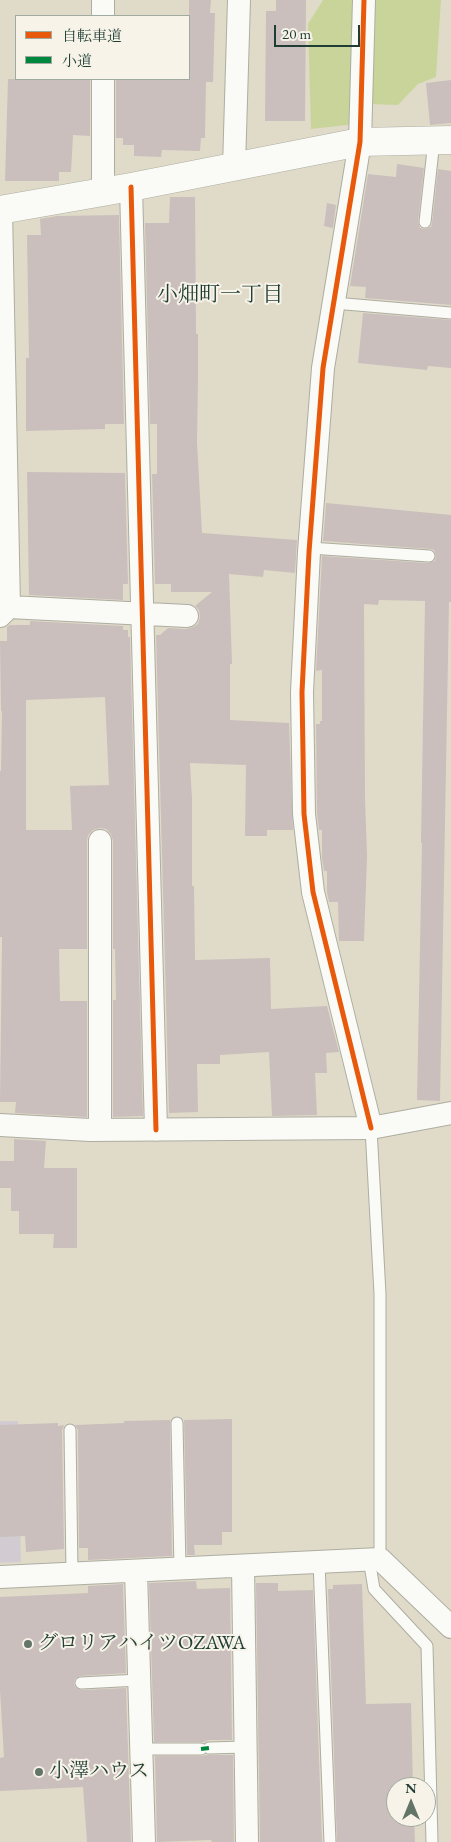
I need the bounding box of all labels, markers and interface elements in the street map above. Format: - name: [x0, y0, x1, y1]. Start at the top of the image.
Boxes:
- legend: [15, 15, 190, 80]
- scale bar: [276, 15, 362, 47]
- text: 20 m: [282, 24, 311, 43]
- text: 自転車道: [62, 26, 122, 45]
- text: 小道: [62, 51, 92, 70]
- district label: 小畑町一丁目: [157, 282, 283, 308]
- place label: グロリアハイツOZAWA: [38, 1632, 246, 1656]
- marker: グロリアハイツOZAWA: [22, 1638, 34, 1650]
- place label: 小澤ハウス: [49, 1760, 149, 1784]
- marker: 小澤ハウス: [33, 1766, 45, 1778]
- north arrow: [386, 1777, 436, 1827]
- text: N: [405, 1779, 417, 1797]

